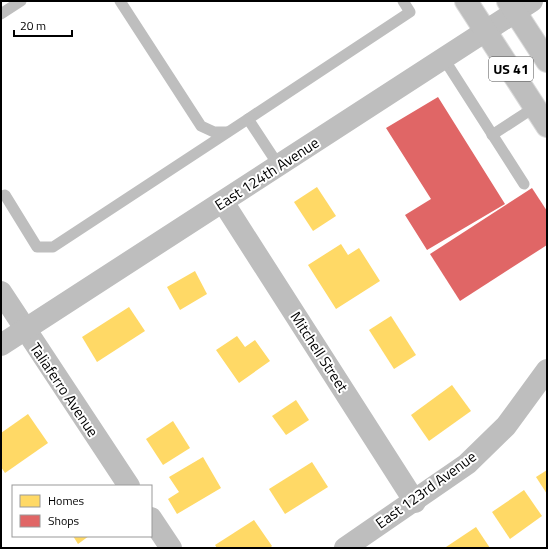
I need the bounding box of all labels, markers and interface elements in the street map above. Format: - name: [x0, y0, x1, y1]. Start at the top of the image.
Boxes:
- scale bar: [14, 12, 72, 38]
- text: 20 m: [20, 16, 46, 35]
- road number: US 41: [489, 57, 533, 81]
- street label: East 124th Avenue: [210, 131, 323, 216]
- street label: Mitchell Street: [285, 307, 355, 397]
- street label: Taliaferro Avenue: [24, 338, 104, 441]
- street label: East 123rd Avenue: [371, 445, 481, 534]
- legend: [12, 485, 152, 537]
- text: Homes: [48, 491, 84, 510]
- text: Shops: [48, 511, 80, 530]

